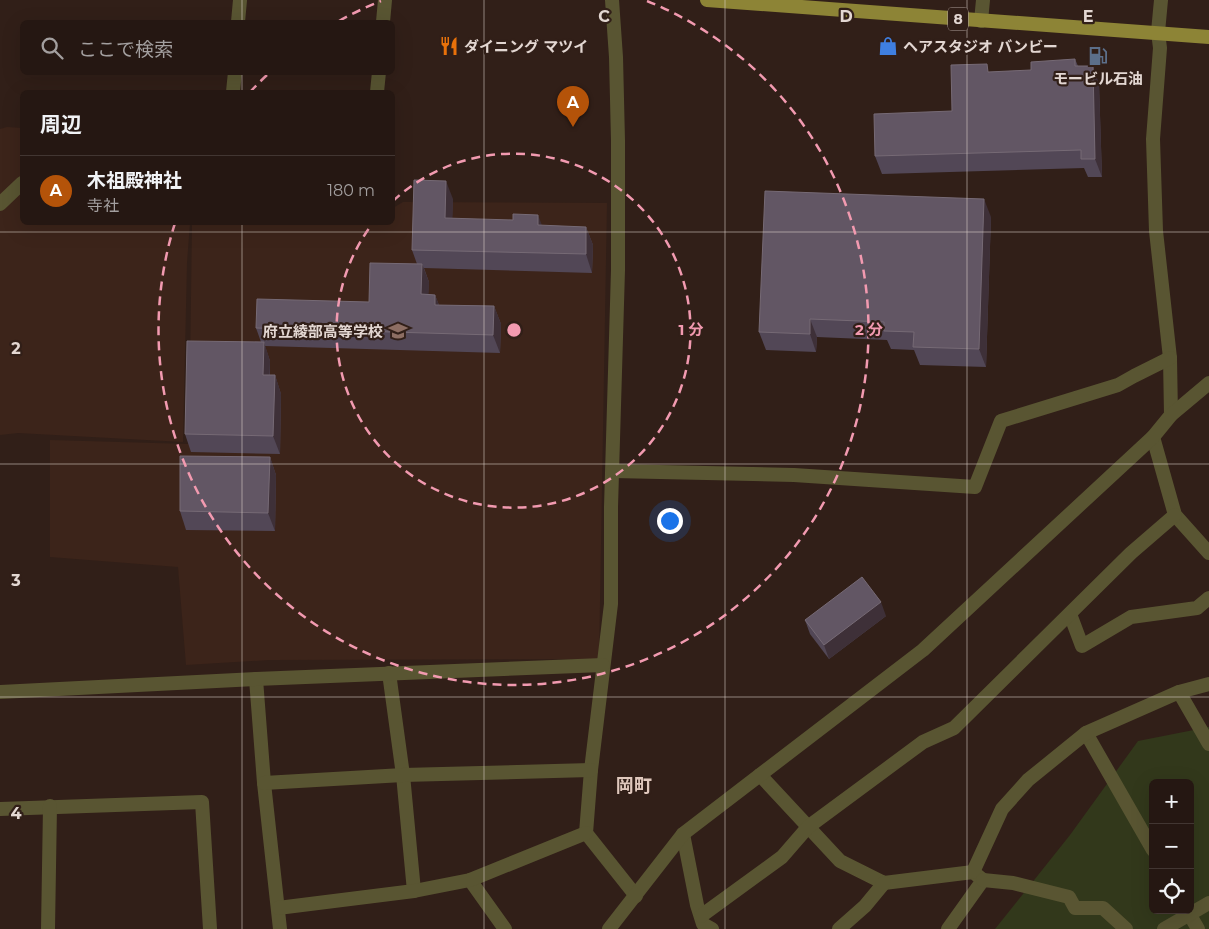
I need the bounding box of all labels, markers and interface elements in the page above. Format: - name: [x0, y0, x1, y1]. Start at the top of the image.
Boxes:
- text: C: [598, 7, 610, 26]
- text: D: [839, 7, 853, 26]
- text: E: [1083, 7, 1093, 26]
- road number: 8: [948, 8, 968, 30]
- search box: [20, 20, 395, 75]
- icon: search: [38, 34, 66, 62]
- restaurant icon: ダイニング マツイ: [438, 35, 460, 57]
- shop icon: ヘアスタジオ バンビー: [877, 35, 899, 57]
- place label: ダイニング マツイ: [464, 37, 588, 56]
- place label: ヘアスタジオ バンビー: [903, 37, 1058, 56]
- text: ここで検索: [78, 38, 173, 61]
- fuel station icon: モービル石油: [1087, 45, 1109, 67]
- place label: モービル石油: [1053, 69, 1143, 88]
- pin: A: [557, 86, 589, 127]
- text: 周辺: [40, 112, 82, 137]
- text: 木祖殿神社: [87, 169, 182, 192]
- text: A: [50, 181, 62, 200]
- text: 180 m: [327, 181, 375, 200]
- text: 寺社: [87, 196, 119, 215]
- school or university icon: 府立綾部高等学校: [387, 320, 409, 342]
- text: 1 分: [678, 320, 704, 339]
- text: 2 分: [855, 320, 883, 339]
- centre of rings: [505, 321, 523, 339]
- place label: 府立綾部高等学校: [263, 322, 383, 341]
- text: 2: [11, 339, 21, 358]
- your location: [657, 508, 683, 534]
- text: 3: [10, 571, 21, 590]
- district label: 岡町: [616, 775, 652, 797]
- map controls: [1149, 779, 1194, 914]
- button: +: [1149, 779, 1194, 824]
- text: 4: [10, 804, 22, 823]
- button: −: [1149, 824, 1194, 869]
- button: locate: [1149, 869, 1194, 914]

